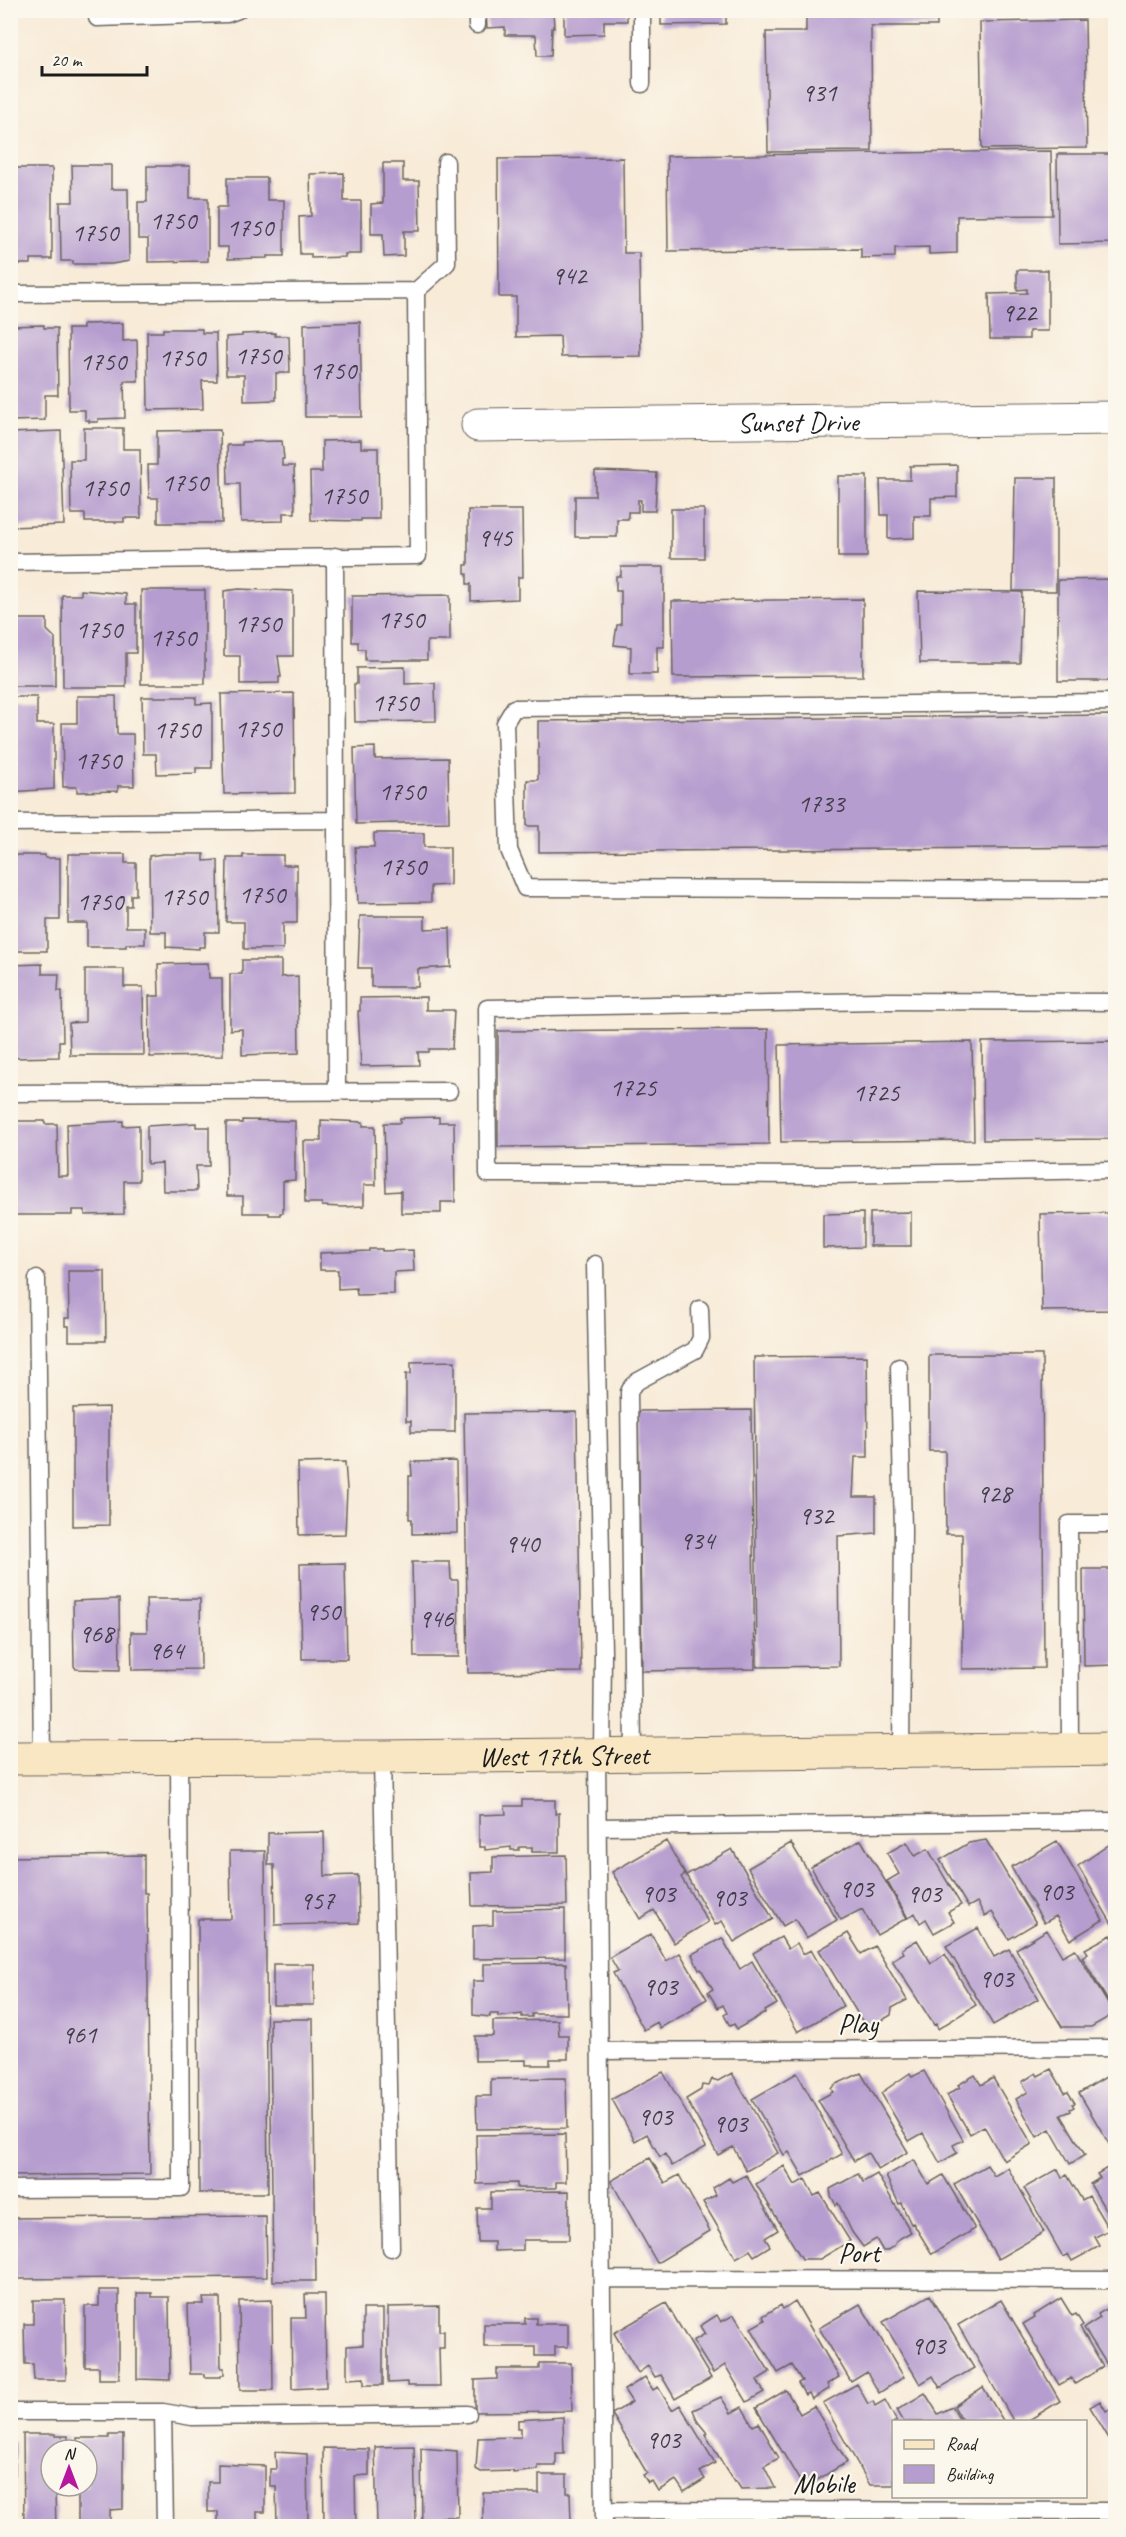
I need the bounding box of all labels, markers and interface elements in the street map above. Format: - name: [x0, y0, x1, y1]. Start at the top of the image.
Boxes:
- scale bar: [42, 39, 147, 77]
- text: 20 m: [51, 49, 84, 71]
- house number: 931: [801, 76, 838, 109]
- house number: 1750: [150, 204, 199, 237]
- house number: 1750: [227, 211, 276, 244]
- house number: 1750: [72, 216, 121, 249]
- house number: 942: [551, 259, 589, 292]
- house number: 922: [1001, 296, 1039, 329]
- house number: 1750: [235, 339, 284, 372]
- house number: 1750: [159, 341, 208, 374]
- house number: 1750: [80, 345, 129, 378]
- house number: 1750: [310, 354, 359, 387]
- street label: Sunset Drive: [737, 403, 861, 440]
- house number: 1750: [162, 466, 211, 499]
- house number: 1750: [82, 471, 131, 504]
- house number: 1750: [321, 479, 370, 512]
- house number: 945: [477, 521, 514, 554]
- house number: 1750: [378, 603, 427, 636]
- house number: 1750: [235, 607, 284, 640]
- house number: 1750: [76, 613, 125, 646]
- house number: 1750: [150, 621, 199, 654]
- house number: 1750: [372, 686, 421, 719]
- house number: 1750: [235, 712, 284, 745]
- house number: 1750: [154, 713, 203, 746]
- house number: 1750: [75, 744, 124, 777]
- house number: 1750: [379, 775, 428, 808]
- house number: 1733: [798, 787, 847, 820]
- house number: 1750: [380, 850, 429, 883]
- house number: 1750: [239, 878, 288, 911]
- house number: 1750: [161, 880, 210, 913]
- house number: 1750: [77, 885, 126, 918]
- house number: 1725: [610, 1071, 658, 1104]
- house number: 1725: [853, 1076, 901, 1109]
- house number: 928: [976, 1477, 1014, 1510]
- house number: 932: [798, 1499, 836, 1532]
- house number: 934: [679, 1524, 717, 1557]
- house number: 940: [504, 1527, 542, 1560]
- house number: 950: [305, 1595, 343, 1628]
- house number: 946: [418, 1602, 455, 1635]
- house number: 968: [78, 1617, 116, 1650]
- house number: 964: [148, 1634, 186, 1667]
- street label: West 17th Street: [479, 1737, 652, 1773]
- house number: 903: [838, 1872, 876, 1905]
- house number: 903: [1038, 1875, 1076, 1908]
- house number: 903: [640, 1877, 678, 1910]
- house number: 903: [906, 1877, 944, 1910]
- house number: 903: [711, 1881, 749, 1914]
- house number: 957: [299, 1884, 336, 1917]
- house number: 903: [978, 1962, 1016, 1995]
- house number: 903: [642, 1970, 680, 2003]
- street label: Play: [838, 2006, 880, 2041]
- house number: 961: [61, 2018, 98, 2051]
- house number: 903: [637, 2100, 675, 2133]
- house number: 903: [712, 2107, 750, 2140]
- street label: Port: [838, 2235, 882, 2270]
- house number: 903: [910, 2329, 948, 2362]
- legend: [892, 2420, 1087, 2498]
- house number: 903: [645, 2423, 683, 2456]
- text: Road: [946, 2433, 979, 2455]
- north arrow: [39, 2438, 99, 2498]
- text: N: [64, 2444, 77, 2464]
- text: Building: [946, 2463, 995, 2485]
- street label: Mobile: [793, 2466, 857, 2501]

